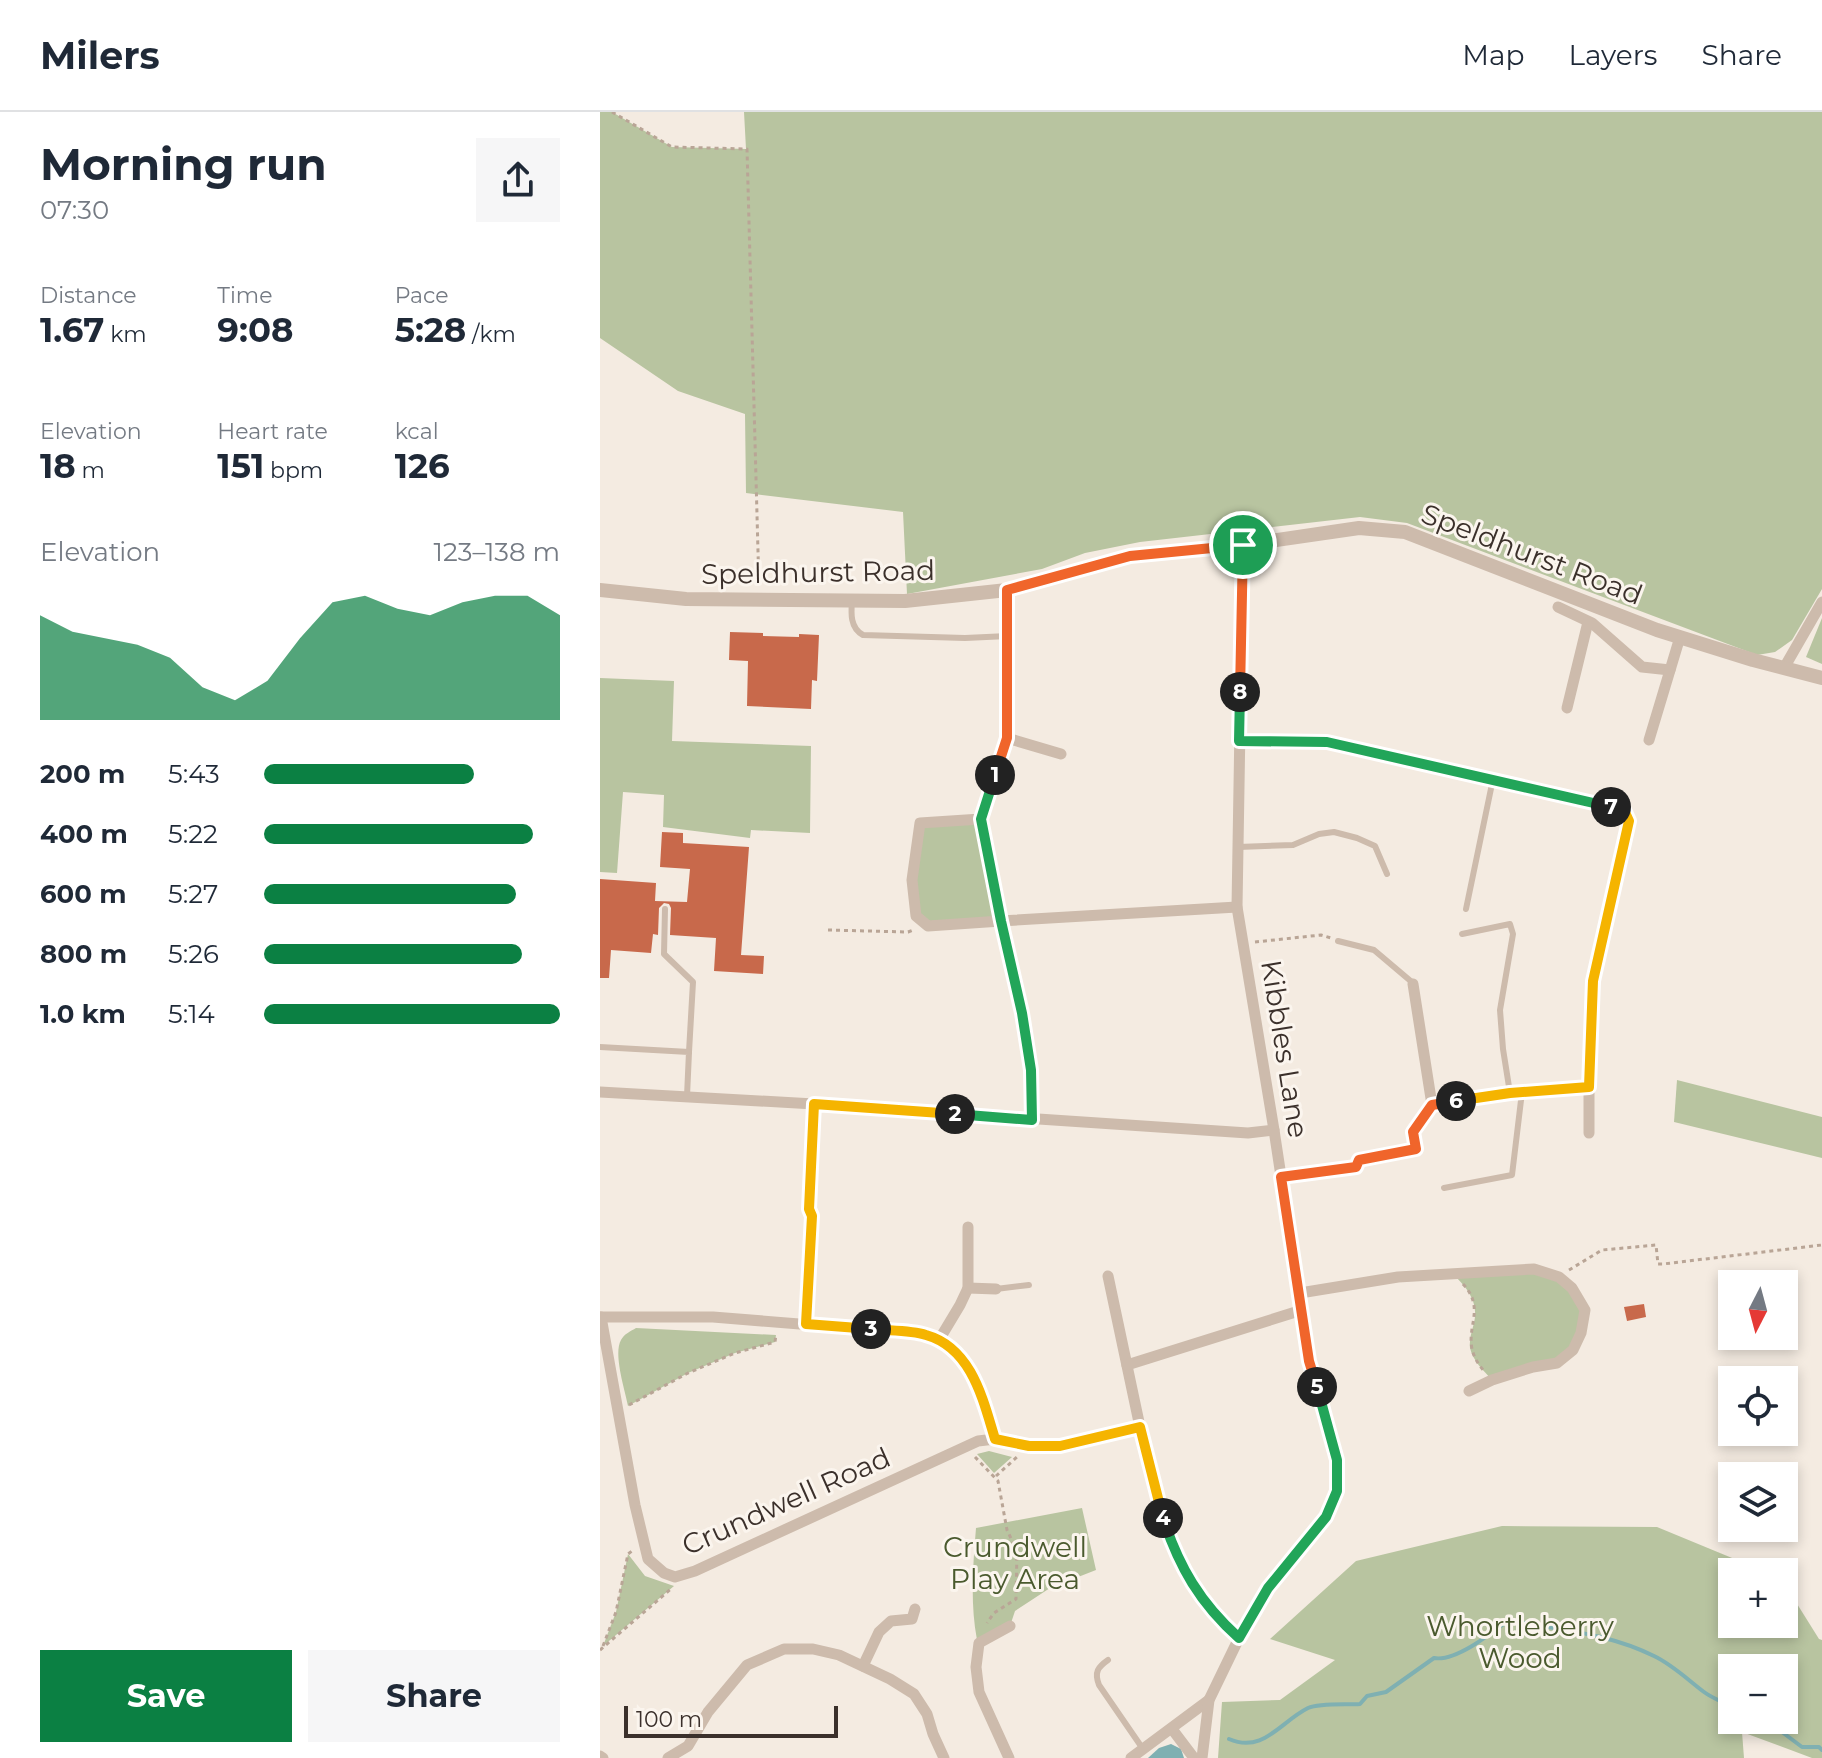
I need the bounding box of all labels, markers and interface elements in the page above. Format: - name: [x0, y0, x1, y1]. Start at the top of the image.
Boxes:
- text: Milers: [40, 32, 160, 79]
- text: Map: [1462, 38, 1525, 72]
- text: Layers: [1569, 38, 1658, 72]
- text: Share: [1702, 38, 1782, 72]
- text: Morning run: [40, 137, 327, 191]
- button: share: [476, 138, 560, 222]
- text: 07:30: [40, 194, 109, 226]
- text: Distance: [40, 282, 137, 309]
- text: Time: [217, 282, 273, 309]
- text: Pace: [395, 282, 449, 309]
- text: 1.67: [40, 309, 104, 351]
- text: 9:08: [217, 309, 293, 351]
- text: 5:28: [395, 309, 466, 351]
- text: km: [104, 321, 147, 348]
- text: /km: [466, 321, 516, 348]
- text: Elevation: [40, 418, 142, 445]
- text: Heart rate: [217, 418, 328, 445]
- text: kcal: [395, 418, 439, 445]
- text: 18: [40, 445, 76, 487]
- text: 151: [217, 445, 264, 487]
- text: 126: [395, 445, 450, 487]
- text: m: [76, 457, 105, 484]
- text: bpm: [264, 457, 323, 484]
- street label: Speldhurst Road: [1417, 496, 1647, 612]
- pin: [1209, 511, 1277, 579]
- icon: arrive: [1221, 523, 1265, 567]
- text: Elevation: [40, 536, 160, 568]
- text: 123–138 m: [434, 536, 560, 568]
- street label: Speldhurst Road: [701, 553, 935, 591]
- pin: 8: [1220, 672, 1260, 712]
- text: 8: [1233, 678, 1247, 705]
- pin: 1: [975, 755, 1015, 795]
- text: 200 m: [40, 758, 125, 790]
- text: 5:43: [168, 758, 220, 790]
- text: 1: [991, 761, 999, 788]
- pin: 7: [1591, 787, 1631, 827]
- text: 7: [1604, 793, 1618, 820]
- text: 400 m: [40, 818, 128, 850]
- text: 5:22: [168, 818, 218, 850]
- text: 600 m: [40, 878, 127, 910]
- text: 5:27: [168, 878, 218, 910]
- text: 800 m: [40, 938, 127, 970]
- text: 5:26: [168, 938, 219, 970]
- street label: Kibbles Lane: [1254, 958, 1316, 1140]
- text: 1.0 km: [40, 998, 126, 1030]
- text: 5:14: [168, 998, 215, 1030]
- pin: 6: [1436, 1081, 1476, 1121]
- text: 6: [1449, 1087, 1463, 1114]
- pin: 2: [935, 1094, 975, 1134]
- text: 2: [949, 1100, 961, 1127]
- north arrow: [1718, 1270, 1798, 1350]
- map controls: [1718, 1270, 1798, 1734]
- pin: 3: [851, 1309, 891, 1349]
- text: 3: [864, 1315, 878, 1342]
- button: locate: [1718, 1366, 1798, 1446]
- pin: 5: [1297, 1367, 1337, 1407]
- text: 5: [1310, 1373, 1324, 1400]
- street label: Crundwell Road: [677, 1440, 895, 1562]
- button: layers: [1718, 1462, 1798, 1542]
- pin: 4: [1143, 1498, 1183, 1538]
- text: 4: [1155, 1504, 1171, 1531]
- park label: Crundwell Play Area: [943, 1530, 1087, 1596]
- button: +: [1718, 1558, 1798, 1638]
- park label: Whortleberry Wood: [1426, 1609, 1615, 1675]
- button: Save: [40, 1650, 292, 1742]
- button: Share: [308, 1650, 560, 1742]
- button: −: [1718, 1654, 1798, 1734]
- scale bar: [624, 1702, 838, 1738]
- text: 100 m: [636, 1706, 702, 1733]

